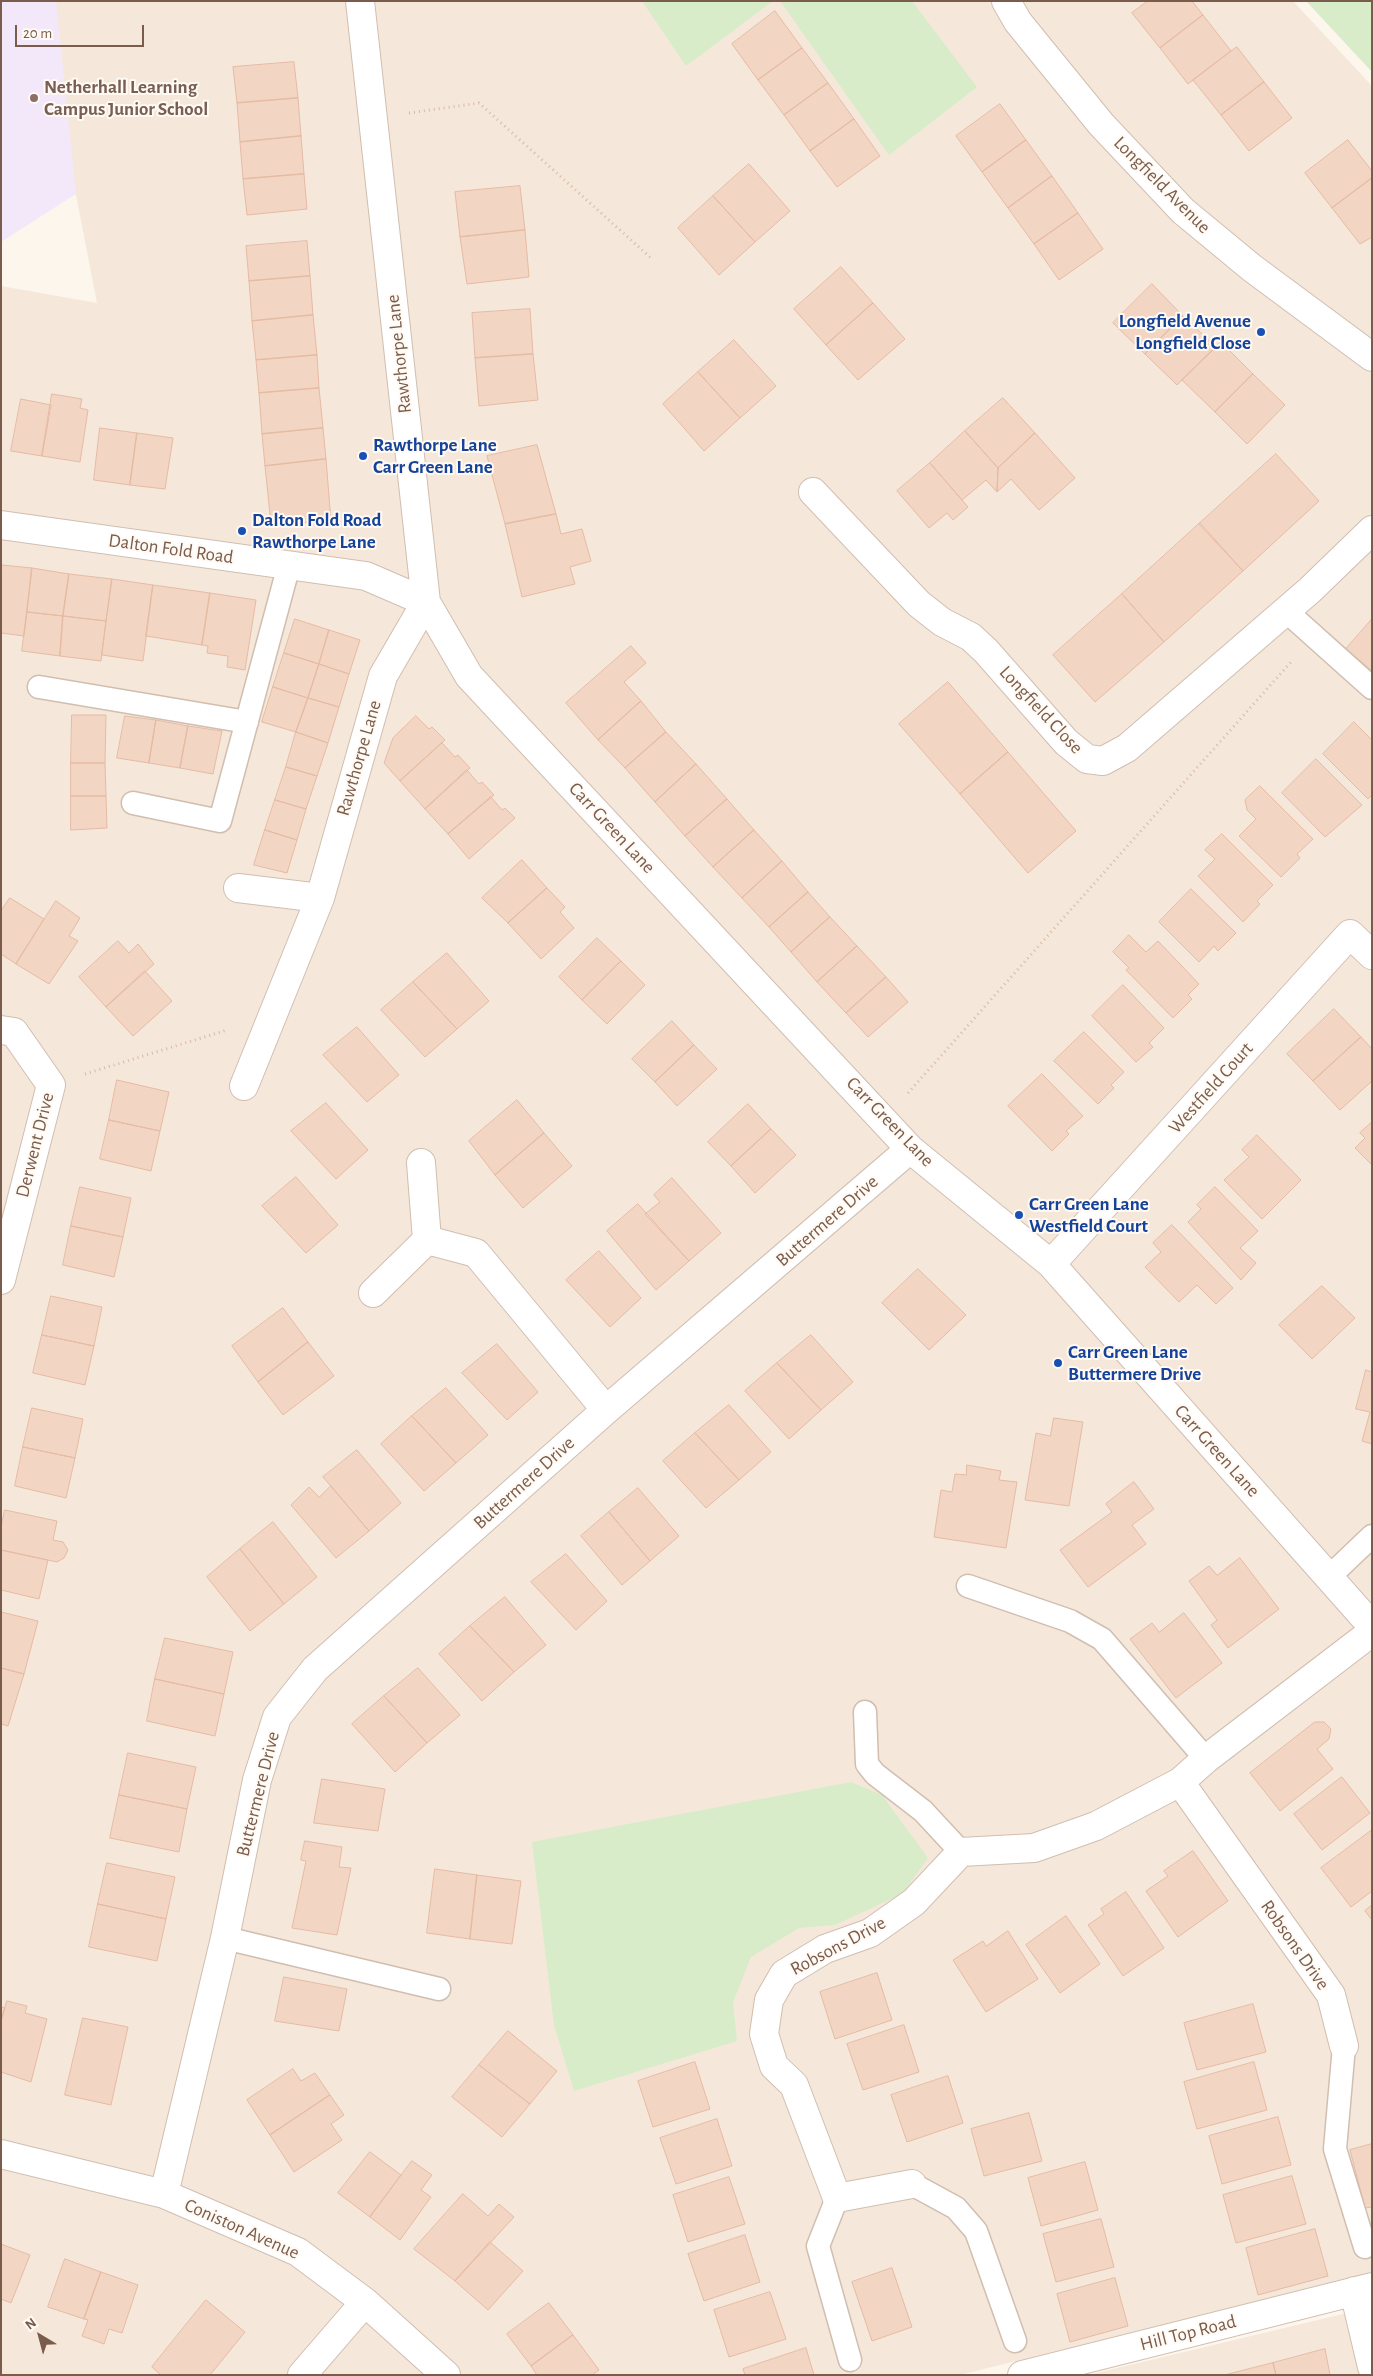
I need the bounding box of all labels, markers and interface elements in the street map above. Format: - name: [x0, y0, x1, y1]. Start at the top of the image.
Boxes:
- scale bar: [18, 15, 146, 47]
- text: 20 m: [23, 26, 52, 41]
- place label: Netherhall Learning Campus Junior School: [44, 76, 208, 120]
- marker: Netherhall Learning Campus Junior School: [28, 92, 40, 104]
- street label: Longfield Avenue: [1109, 132, 1215, 238]
- street label: Rawthorpe Lane: [381, 293, 417, 415]
- place label: Longfield Avenue Longfield Close: [1119, 310, 1251, 354]
- marker: Longfield Avenue Longfield Close: [1255, 326, 1267, 338]
- place label: Rawthorpe Lane Carr Green Lane: [373, 434, 497, 478]
- marker: Rawthorpe Lane Carr Green Lane: [357, 450, 369, 462]
- place label: Dalton Fold Road Rawthorpe Lane: [252, 509, 382, 553]
- marker: Dalton Fold Road Rawthorpe Lane: [236, 525, 248, 537]
- street label: Dalton Fold Road: [107, 529, 235, 569]
- street label: Longfield Close: [994, 661, 1088, 759]
- street label: Rawthorpe Lane: [332, 697, 386, 819]
- street label: Carr Green Lane: [564, 778, 660, 878]
- street label: Westfield Court: [1164, 1037, 1258, 1139]
- street label: Carr Green Lane: [841, 1072, 939, 1172]
- street label: Derwent Drive: [11, 1090, 59, 1200]
- street label: Buttermere Drive: [771, 1170, 883, 1272]
- place label: Carr Green Lane Westfield Court: [1029, 1193, 1149, 1237]
- marker: Carr Green Lane Westfield Court: [1013, 1209, 1025, 1221]
- place label: Carr Green Lane Buttermere Drive: [1068, 1341, 1201, 1385]
- marker: Carr Green Lane Buttermere Drive: [1052, 1357, 1064, 1369]
- street label: Carr Green Lane: [1170, 1400, 1264, 1502]
- street label: Buttermere Drive: [469, 1432, 579, 1534]
- street label: Buttermere Drive: [231, 1729, 285, 1859]
- street label: Robsons Drive: [1256, 1896, 1334, 1994]
- street label: Robsons Drive: [786, 1911, 890, 1981]
- street label: Coniston Avenue: [181, 2194, 303, 2264]
- street label: Hill Top Road: [1138, 2310, 1238, 2356]
- north arrow: [15, 2311, 65, 2361]
- text: N: [23, 2316, 39, 2333]

